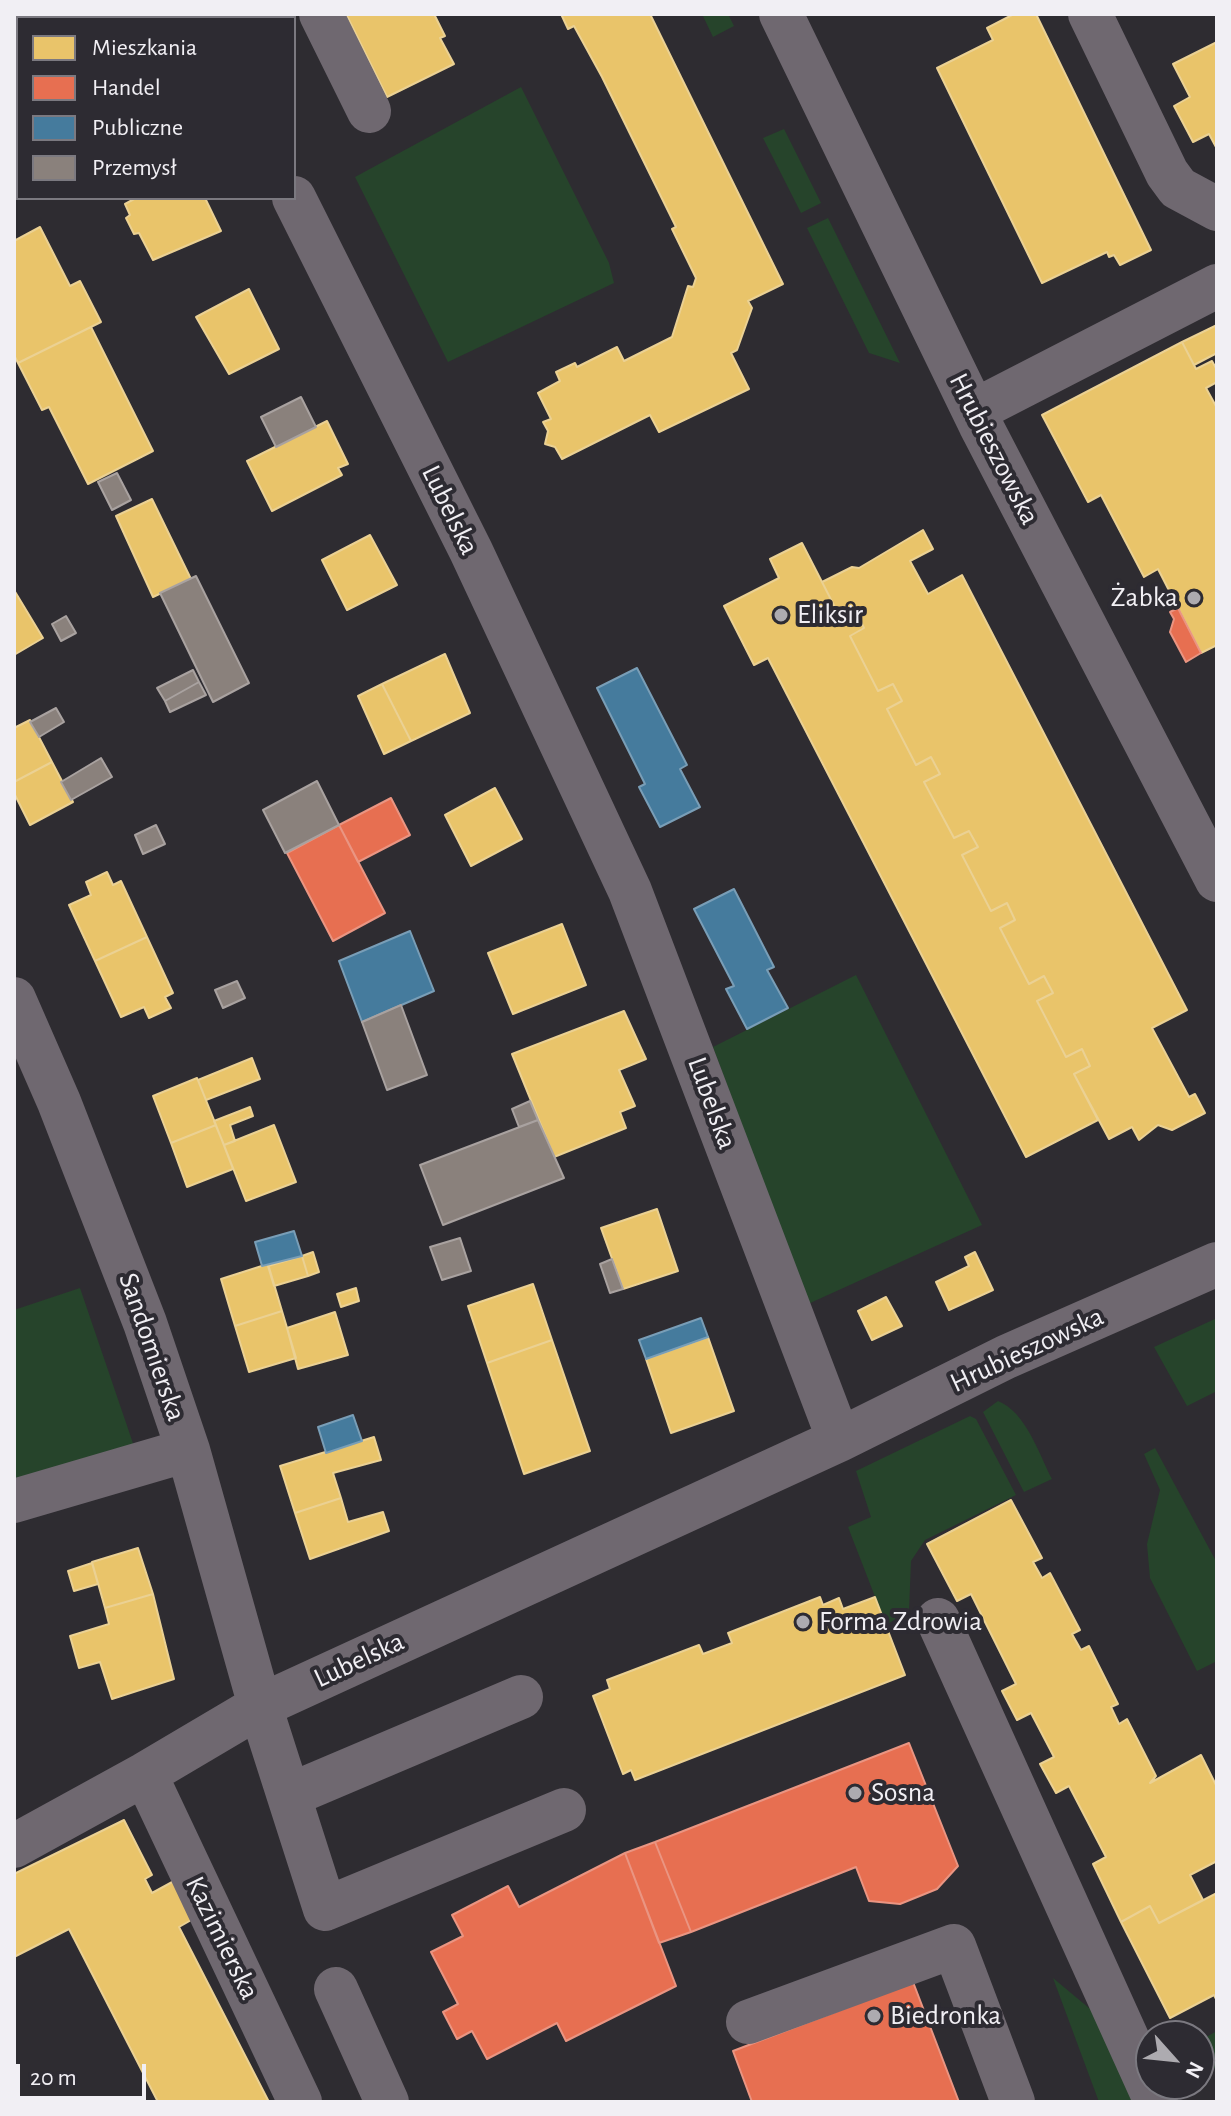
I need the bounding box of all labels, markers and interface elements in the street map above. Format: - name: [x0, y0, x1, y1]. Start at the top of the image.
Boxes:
- legend: [16, 16, 296, 200]
- text: Mieszkania: [92, 36, 197, 60]
- text: Handel: [92, 76, 161, 100]
- text: Publiczne: [92, 116, 183, 140]
- text: Przemysł: [92, 156, 177, 180]
- street label: Hrubieszowska: [941, 368, 1047, 530]
- street label: Lubelska: [414, 460, 486, 560]
- place label: Żabka: [1111, 581, 1178, 615]
- marker: Żabka: [1185, 589, 1203, 607]
- place label: Eliksir: [797, 598, 863, 632]
- marker: Eliksir: [772, 606, 790, 624]
- street label: Lubelska: [680, 1052, 744, 1154]
- street label: Sandomierska: [111, 1269, 193, 1425]
- street label: Hrubieszowska: [945, 1300, 1109, 1400]
- place label: Forma Zdrowia: [819, 1605, 982, 1639]
- marker: Forma Zdrowia: [794, 1613, 812, 1631]
- street label: Lubelska: [309, 1625, 409, 1695]
- place label: Sosna: [871, 1776, 935, 1810]
- marker: Sosna: [846, 1784, 864, 1802]
- street label: Kazimierska: [178, 1871, 266, 2005]
- place label: Biedronka: [890, 1999, 1001, 2033]
- marker: Biedronka: [865, 2007, 883, 2025]
- north arrow: [1135, 2020, 1215, 2100]
- scale bar: [20, 2048, 150, 2098]
- text: N: [1181, 2058, 1208, 2082]
- text: 20 m: [30, 2066, 77, 2090]

